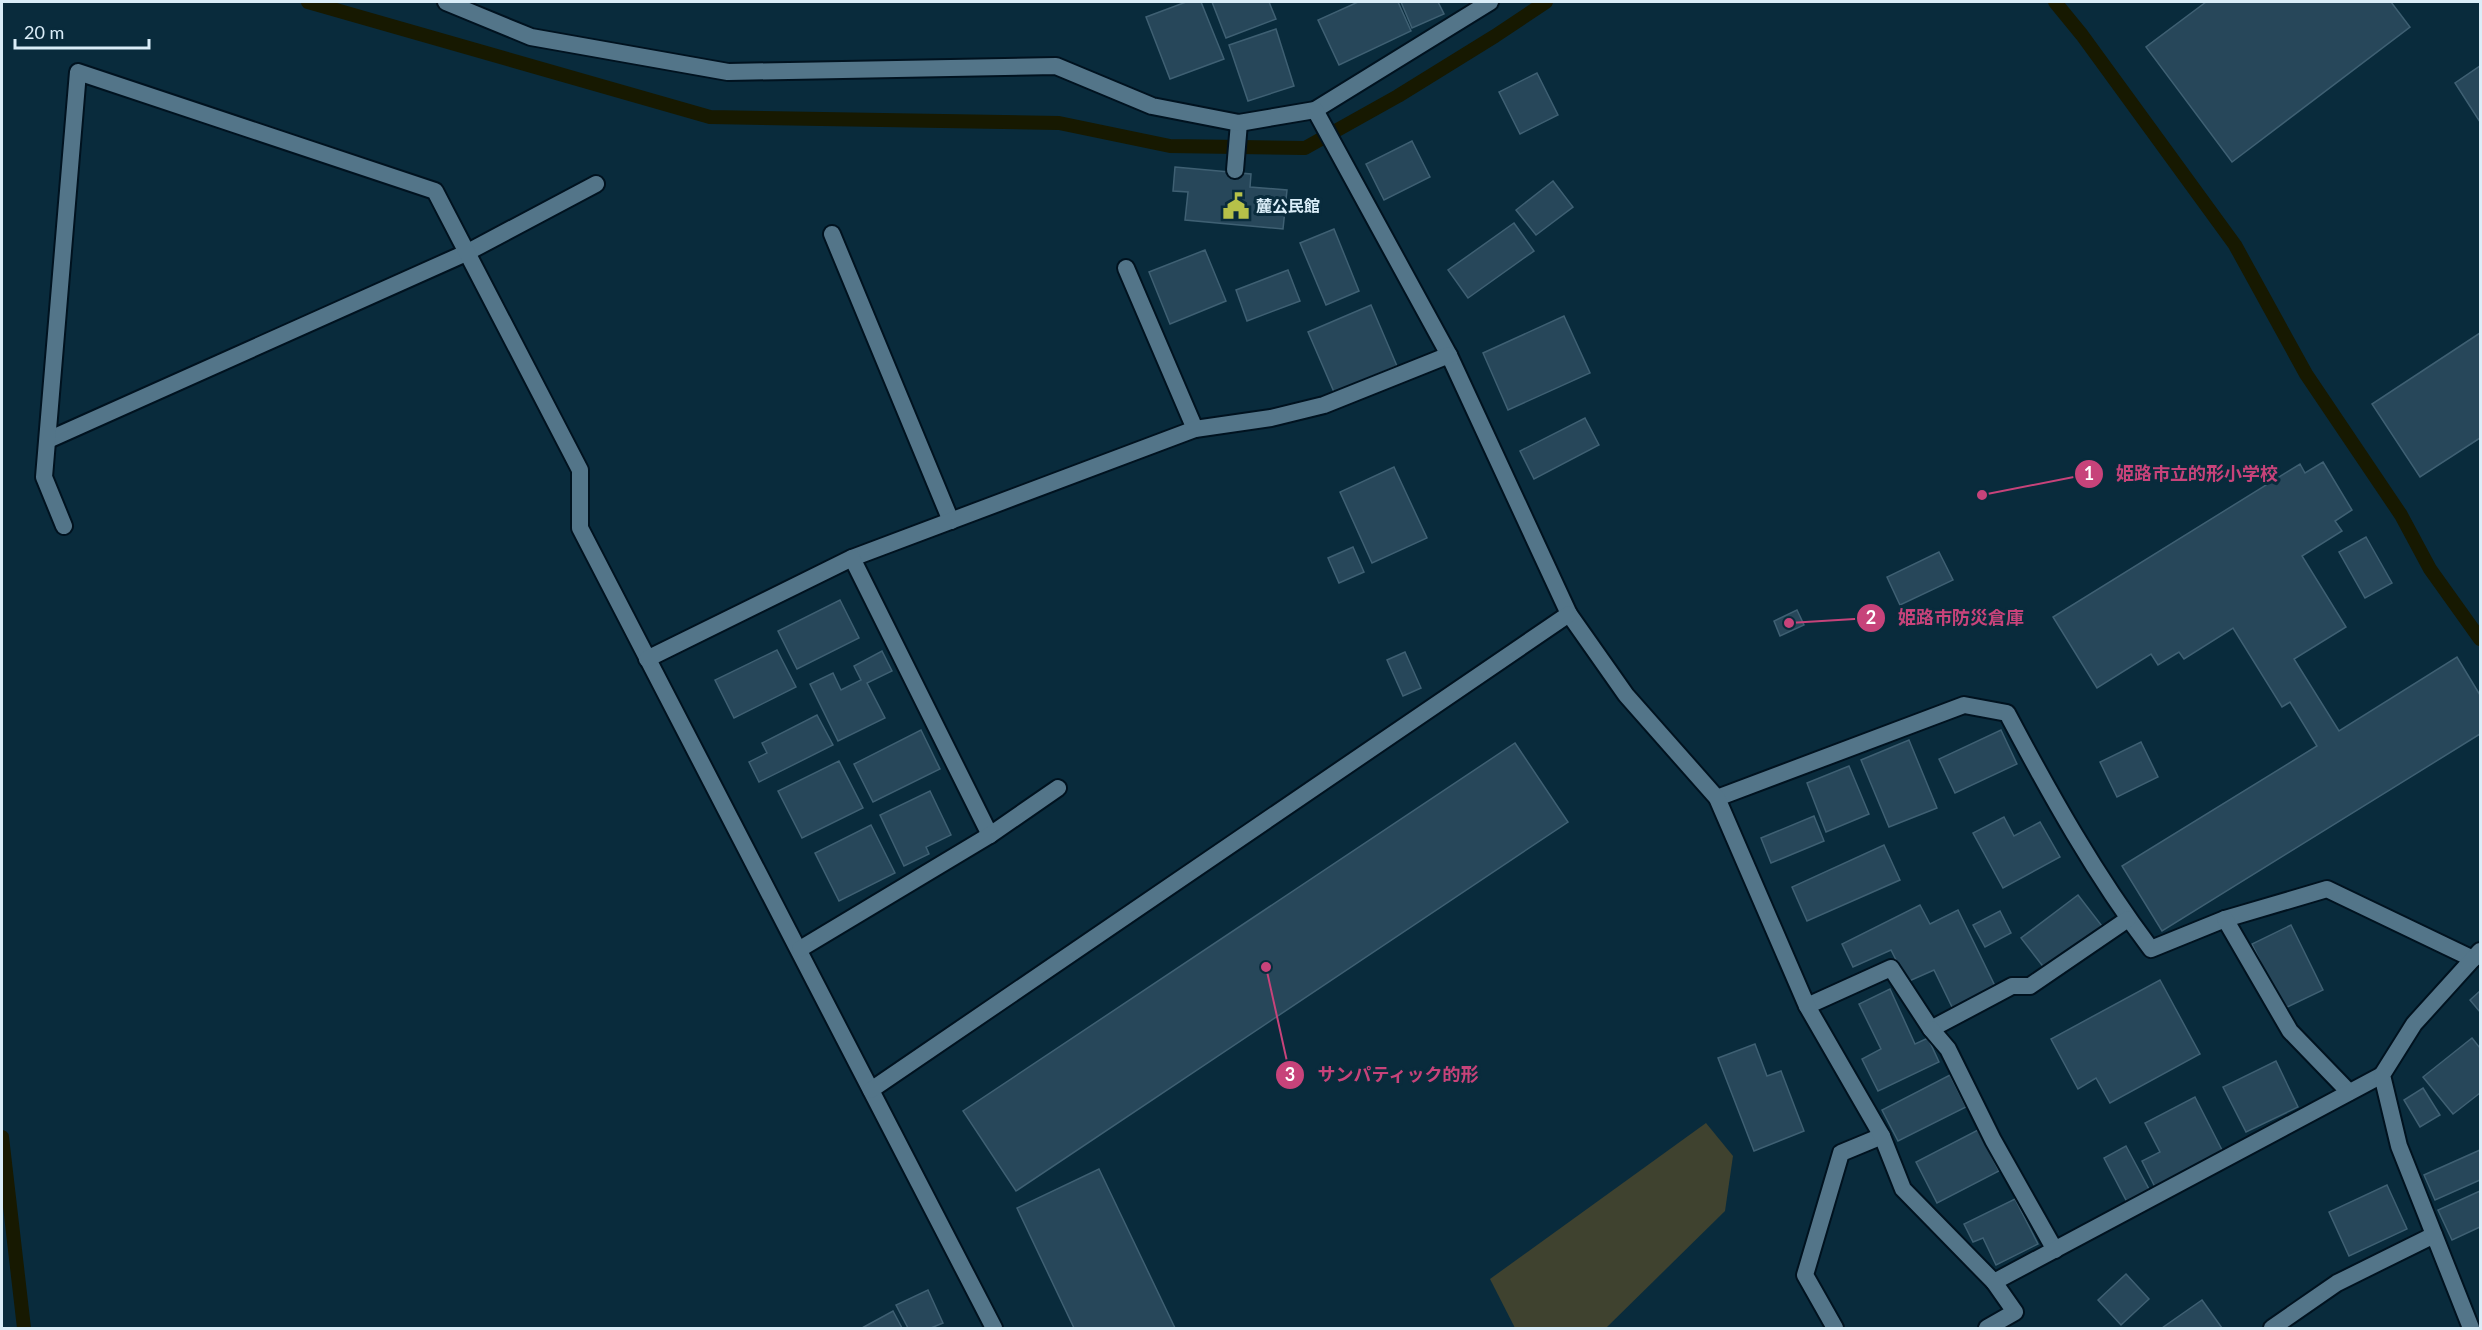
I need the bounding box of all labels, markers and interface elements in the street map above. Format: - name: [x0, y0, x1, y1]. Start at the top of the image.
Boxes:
- scale bar: [15, 12, 148, 50]
- text: 20 m: [24, 21, 64, 43]
- public building icon: 麓公民館: [1221, 191, 1251, 221]
- place label: 麓公民館: [1256, 196, 1320, 215]
- callout: 姫路市立的形小学校: [2074, 456, 2290, 492]
- text: 1: [2084, 462, 2094, 484]
- text: 姫路市立的形小学校: [2116, 462, 2278, 484]
- callout: 姫路市防災倉庫: [1856, 600, 2036, 636]
- text: 2: [1866, 606, 1876, 628]
- text: 姫路市防災倉庫: [1898, 606, 2024, 628]
- callout: サンパティック的形: [1275, 1057, 1491, 1093]
- text: 3: [1285, 1063, 1295, 1085]
- text: サンパティック的形: [1318, 1063, 1478, 1085]

